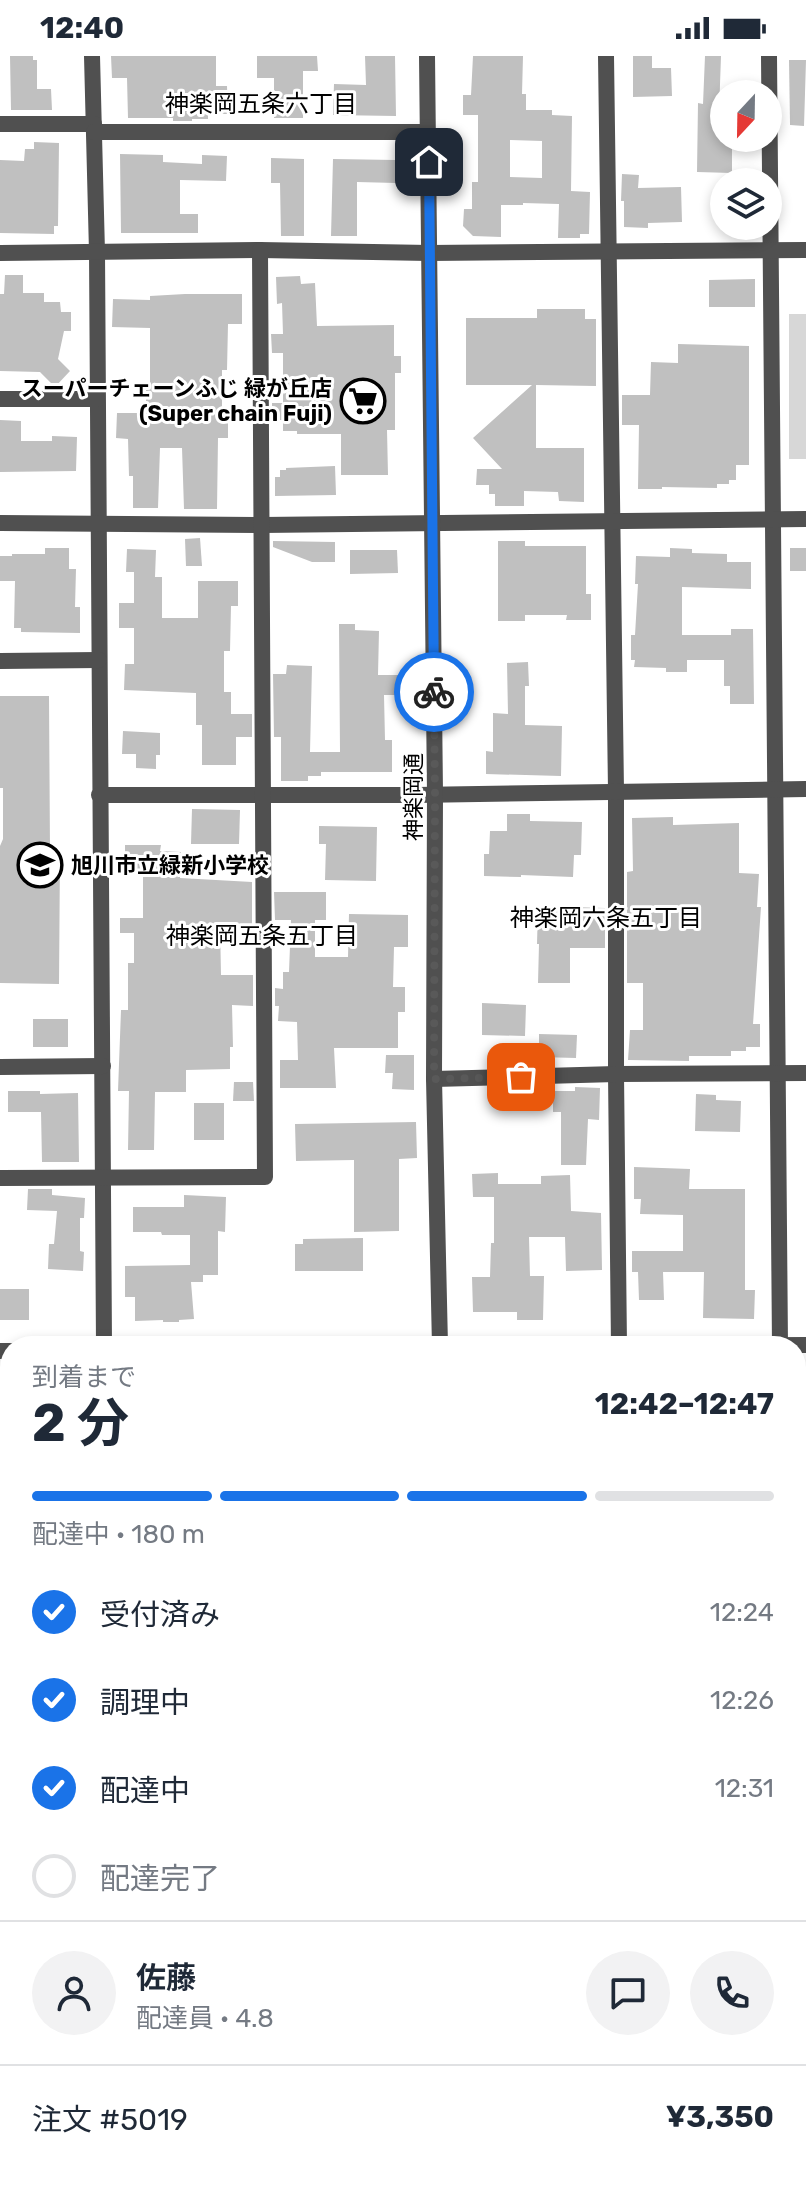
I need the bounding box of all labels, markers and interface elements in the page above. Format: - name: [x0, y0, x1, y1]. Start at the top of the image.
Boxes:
- text: 12:40: [40, 10, 124, 46]
- north arrow: [710, 80, 782, 152]
- map controls: [710, 80, 782, 240]
- district label: 神楽岡五条六丁目: [165, 90, 357, 118]
- pin: [395, 128, 463, 196]
- icon: home: [407, 140, 451, 184]
- button: layers: [710, 168, 782, 240]
- place label: スーパーチェーンふじ 緑が丘店 (Super chain Fuji): [21, 375, 332, 427]
- supermarket icon: スーパーチェーンふじ 緑が丘店 (Super chain Fuji): [339, 377, 387, 425]
- courier: [394, 652, 474, 732]
- icon: bike: [412, 670, 456, 714]
- street label: 神楽岡通: [400, 753, 427, 841]
- school or university icon: 旭川市立緑新小学校: [16, 841, 64, 889]
- place label: 旭川市立緑新小学校: [71, 852, 269, 879]
- district label: 神楽岡六条五丁目: [510, 904, 702, 932]
- district label: 神楽岡五条五丁目: [166, 922, 358, 950]
- pin: [487, 1043, 555, 1111]
- icon: bag: [499, 1055, 543, 1099]
- text: 到着まで: [32, 1362, 136, 1393]
- text: 12:42–12:47: [595, 1386, 774, 1422]
- text: 2 分: [32, 1392, 129, 1454]
- text: 配達中 · 180 m: [32, 1519, 205, 1550]
- icon: check: [32, 1590, 76, 1634]
- text: 受付済み: [100, 1597, 220, 1633]
- text: 12:24: [710, 1597, 774, 1628]
- icon: check: [32, 1678, 76, 1722]
- text: 調理中: [100, 1685, 190, 1721]
- text: 12:26: [710, 1685, 774, 1716]
- icon: check: [32, 1766, 76, 1810]
- text: 配達中: [100, 1773, 190, 1809]
- text: 12:31: [715, 1773, 774, 1804]
- text: 配達完了: [100, 1861, 220, 1897]
- button: person: [32, 1951, 116, 2035]
- button: chat: [586, 1951, 670, 2035]
- button: phone: [690, 1951, 774, 2035]
- text: 佐藤: [136, 1960, 196, 1996]
- text: 配達員 · 4.8: [136, 2003, 274, 2034]
- text: ¥3,350: [666, 2099, 774, 2135]
- text: 注文 #5019: [32, 2102, 188, 2138]

